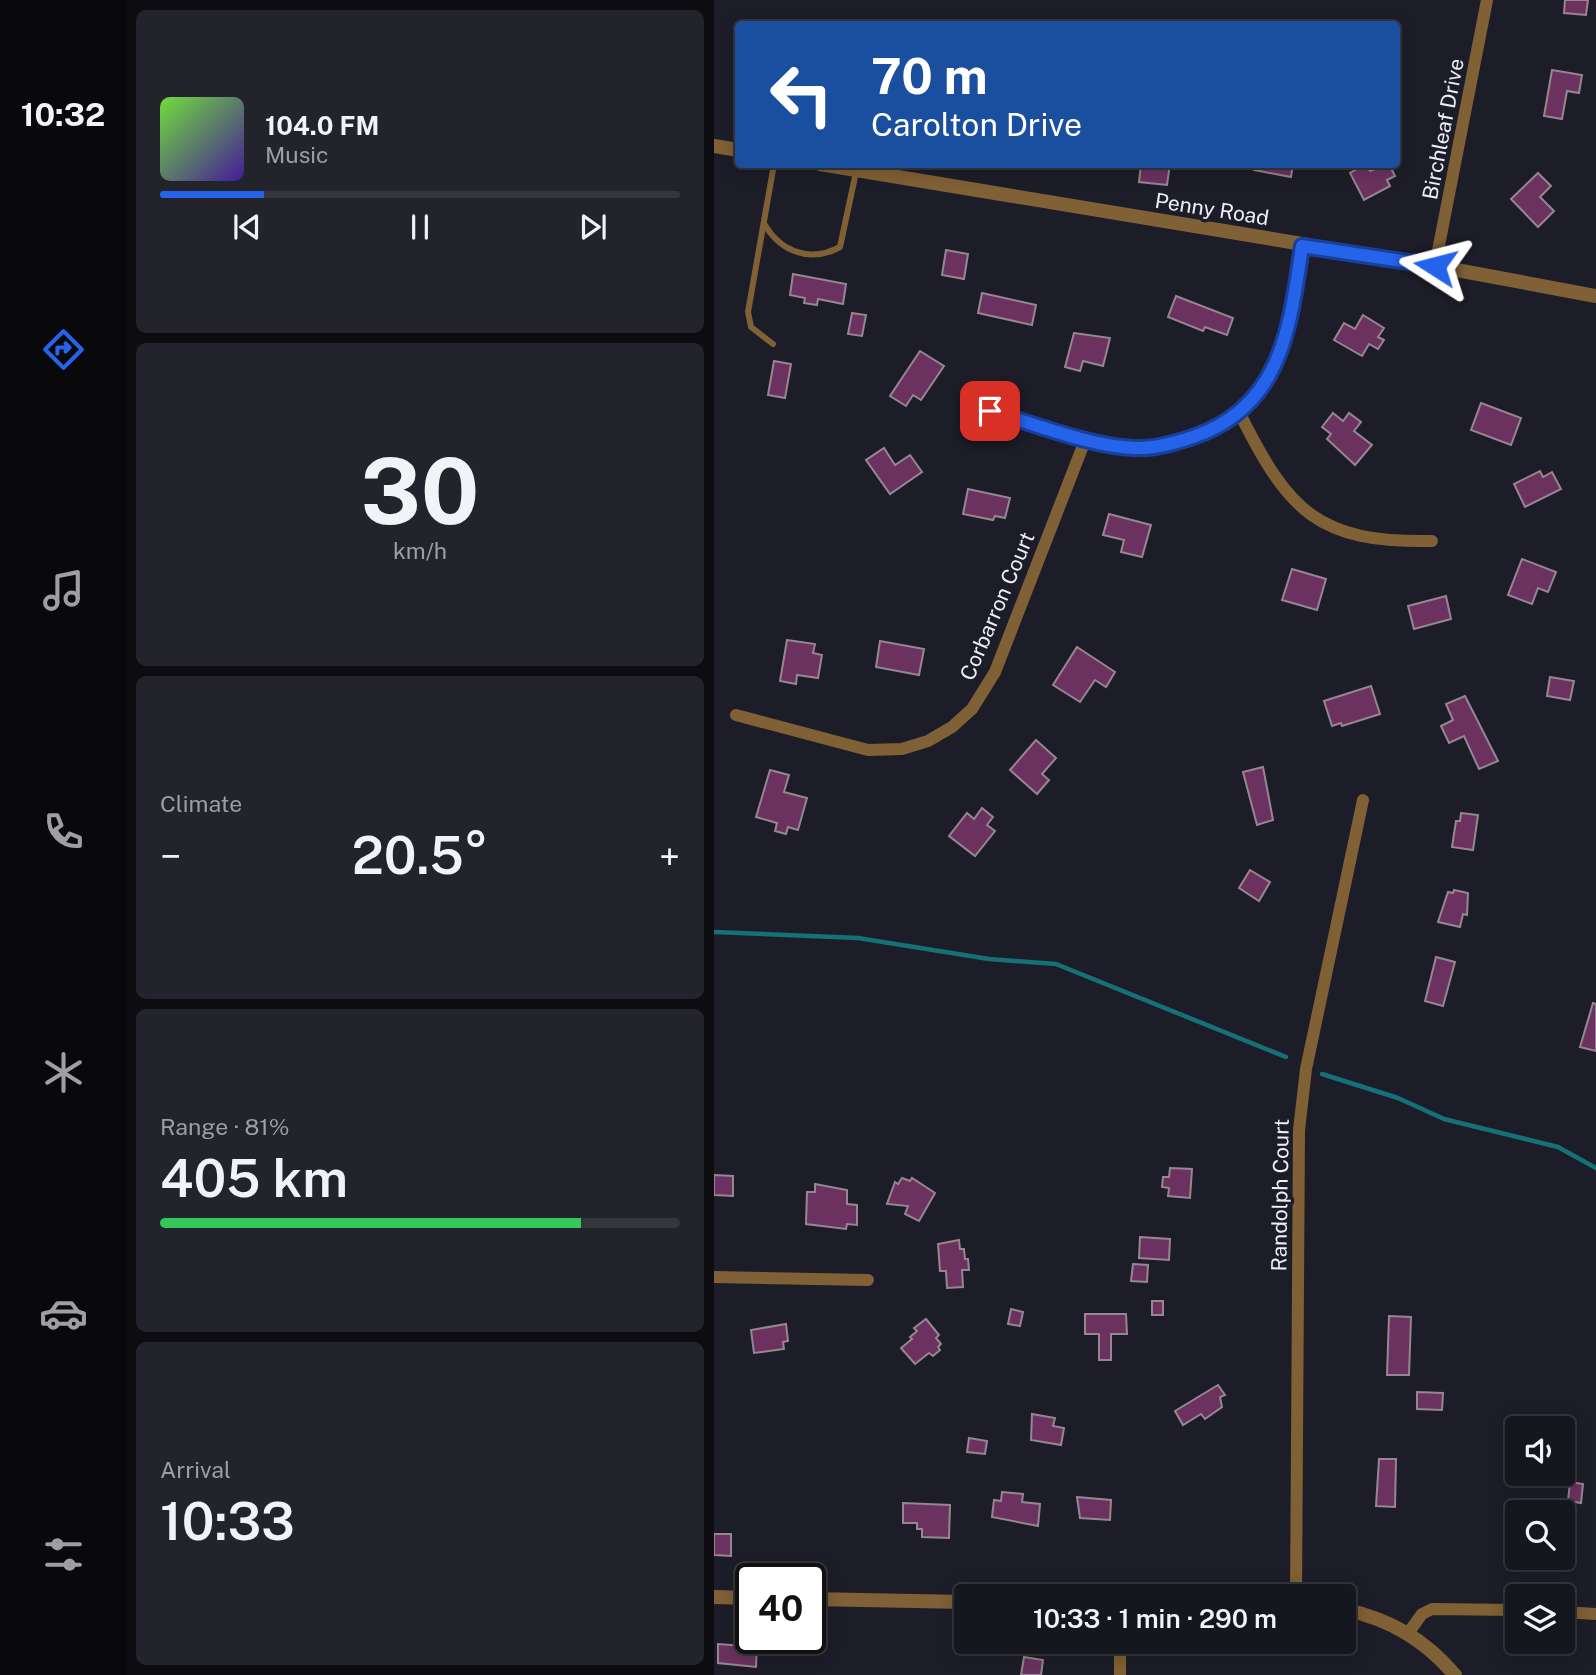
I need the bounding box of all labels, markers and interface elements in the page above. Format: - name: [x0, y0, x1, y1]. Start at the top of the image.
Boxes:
- text: 70 m: [871, 47, 988, 105]
- icon: left: [756, 49, 847, 140]
- street label: Birchleaf Drive: [1417, 56, 1469, 202]
- text: 10:32: [21, 96, 105, 133]
- text: Carolton Drive: [871, 106, 1082, 143]
- text: 104.0 FM: [265, 110, 379, 141]
- text: Music: [265, 141, 329, 168]
- street label: Penny Road: [1153, 188, 1271, 230]
- icon: previous: [228, 208, 266, 246]
- icon: pause: [401, 208, 439, 246]
- icon: next: [574, 208, 612, 246]
- position arrow: [1398, 229, 1472, 303]
- icon: directions: [39, 325, 88, 374]
- pin: [960, 381, 1020, 441]
- icon: arrive: [971, 392, 1009, 430]
- text: 30: [361, 438, 479, 544]
- street label: Corbarron Court: [955, 528, 1039, 684]
- text: km/h: [393, 537, 447, 564]
- icon: music: [39, 566, 88, 615]
- text: Climate: [160, 790, 242, 817]
- icon: phone: [39, 807, 88, 856]
- text: 20.5°: [352, 825, 488, 886]
- text: −: [160, 834, 181, 879]
- text: +: [659, 834, 680, 879]
- icon: climate: [39, 1048, 88, 1097]
- text: Range · 81%: [160, 1113, 289, 1140]
- street label: Randolph Court: [1266, 1118, 1294, 1272]
- text: 405 km: [160, 1148, 348, 1209]
- icon: car: [39, 1289, 88, 1338]
- map controls: [1505, 1416, 1575, 1654]
- button: sound: [1505, 1416, 1575, 1486]
- text: Arrival: [160, 1456, 231, 1483]
- text: 10:33: [160, 1491, 295, 1552]
- button: search: [1505, 1500, 1575, 1570]
- icon: filters: [39, 1530, 88, 1579]
- speed limit sign: 40: [735, 1563, 826, 1654]
- button: layers: [1505, 1584, 1575, 1654]
- text: 10:33 · 1 min · 290 m: [1033, 1603, 1277, 1634]

